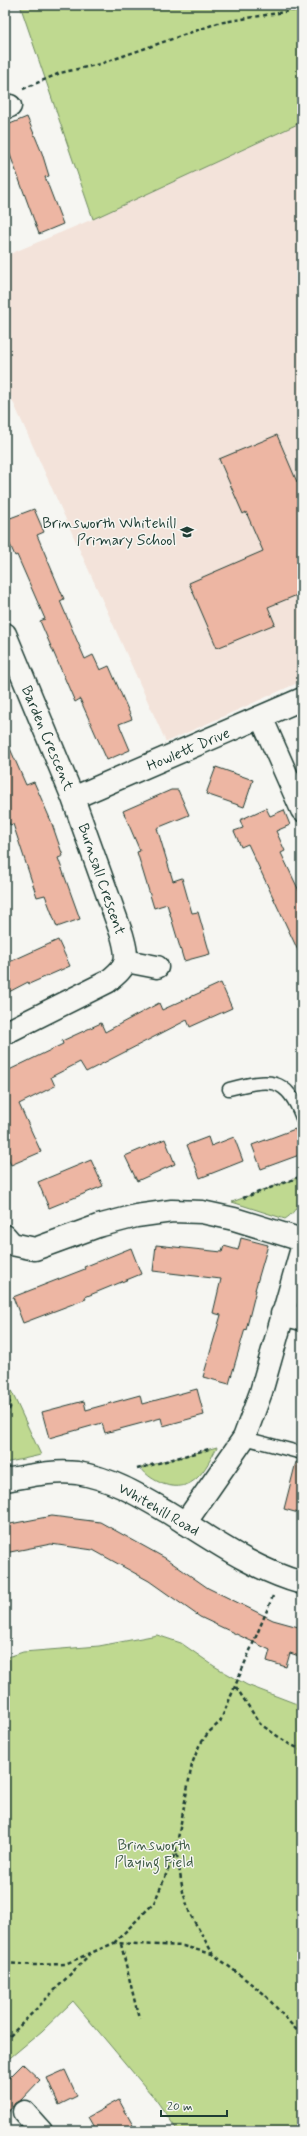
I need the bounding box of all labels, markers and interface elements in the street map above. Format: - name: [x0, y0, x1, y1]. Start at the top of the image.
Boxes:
- place label: Brinsworth Whitehill Primary School: [42, 514, 176, 551]
- school or university icon: Brinsworth Whitehill Primary School: [179, 524, 195, 540]
- street label: Barden Crescent: [16, 683, 78, 794]
- street label: Howlett Drive: [144, 723, 233, 776]
- street label: Burnsall Crescent: [73, 821, 129, 938]
- street label: Whitehill Road: [114, 1479, 203, 1541]
- park label: Brinsworth Playing Field: [114, 1836, 194, 1874]
- scale bar: [161, 2092, 227, 2118]
- text: 20 m: [167, 2099, 193, 2115]

